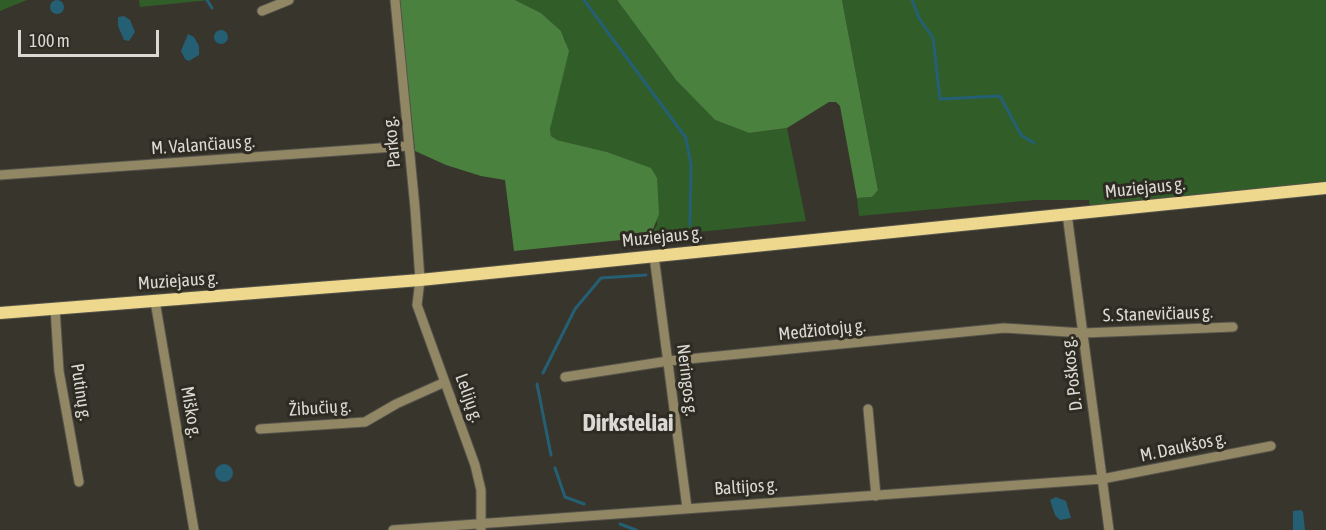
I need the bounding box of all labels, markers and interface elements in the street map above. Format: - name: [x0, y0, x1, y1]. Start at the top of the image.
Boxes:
- scale bar: [21, 18, 162, 56]
- text: 100 m: [29, 30, 70, 51]
- street label: Parko g.: [379, 115, 405, 169]
- street label: M. Valančiaus g.: [150, 131, 256, 159]
- street label: Muziejaus g.: [1104, 173, 1186, 203]
- street label: Muziejaus g.: [621, 222, 703, 252]
- street label: Muziejaus g.: [137, 267, 219, 295]
- street label: S. Stanevičiaus g.: [1103, 301, 1213, 327]
- street label: Medžiotojų g.: [777, 315, 867, 345]
- street label: D. Poškos g.: [1057, 336, 1087, 412]
- street label: Neringos g.: [672, 343, 702, 417]
- street label: Putinų g.: [66, 362, 96, 422]
- street label: Lelijų g.: [450, 371, 488, 425]
- street label: Miško g.: [176, 385, 206, 439]
- street label: Žibučių g.: [288, 395, 352, 421]
- district label: Dirksteliai: [582, 409, 674, 437]
- street label: M. Daukšos g.: [1138, 427, 1228, 467]
- street label: Baltijos g.: [714, 474, 778, 500]

